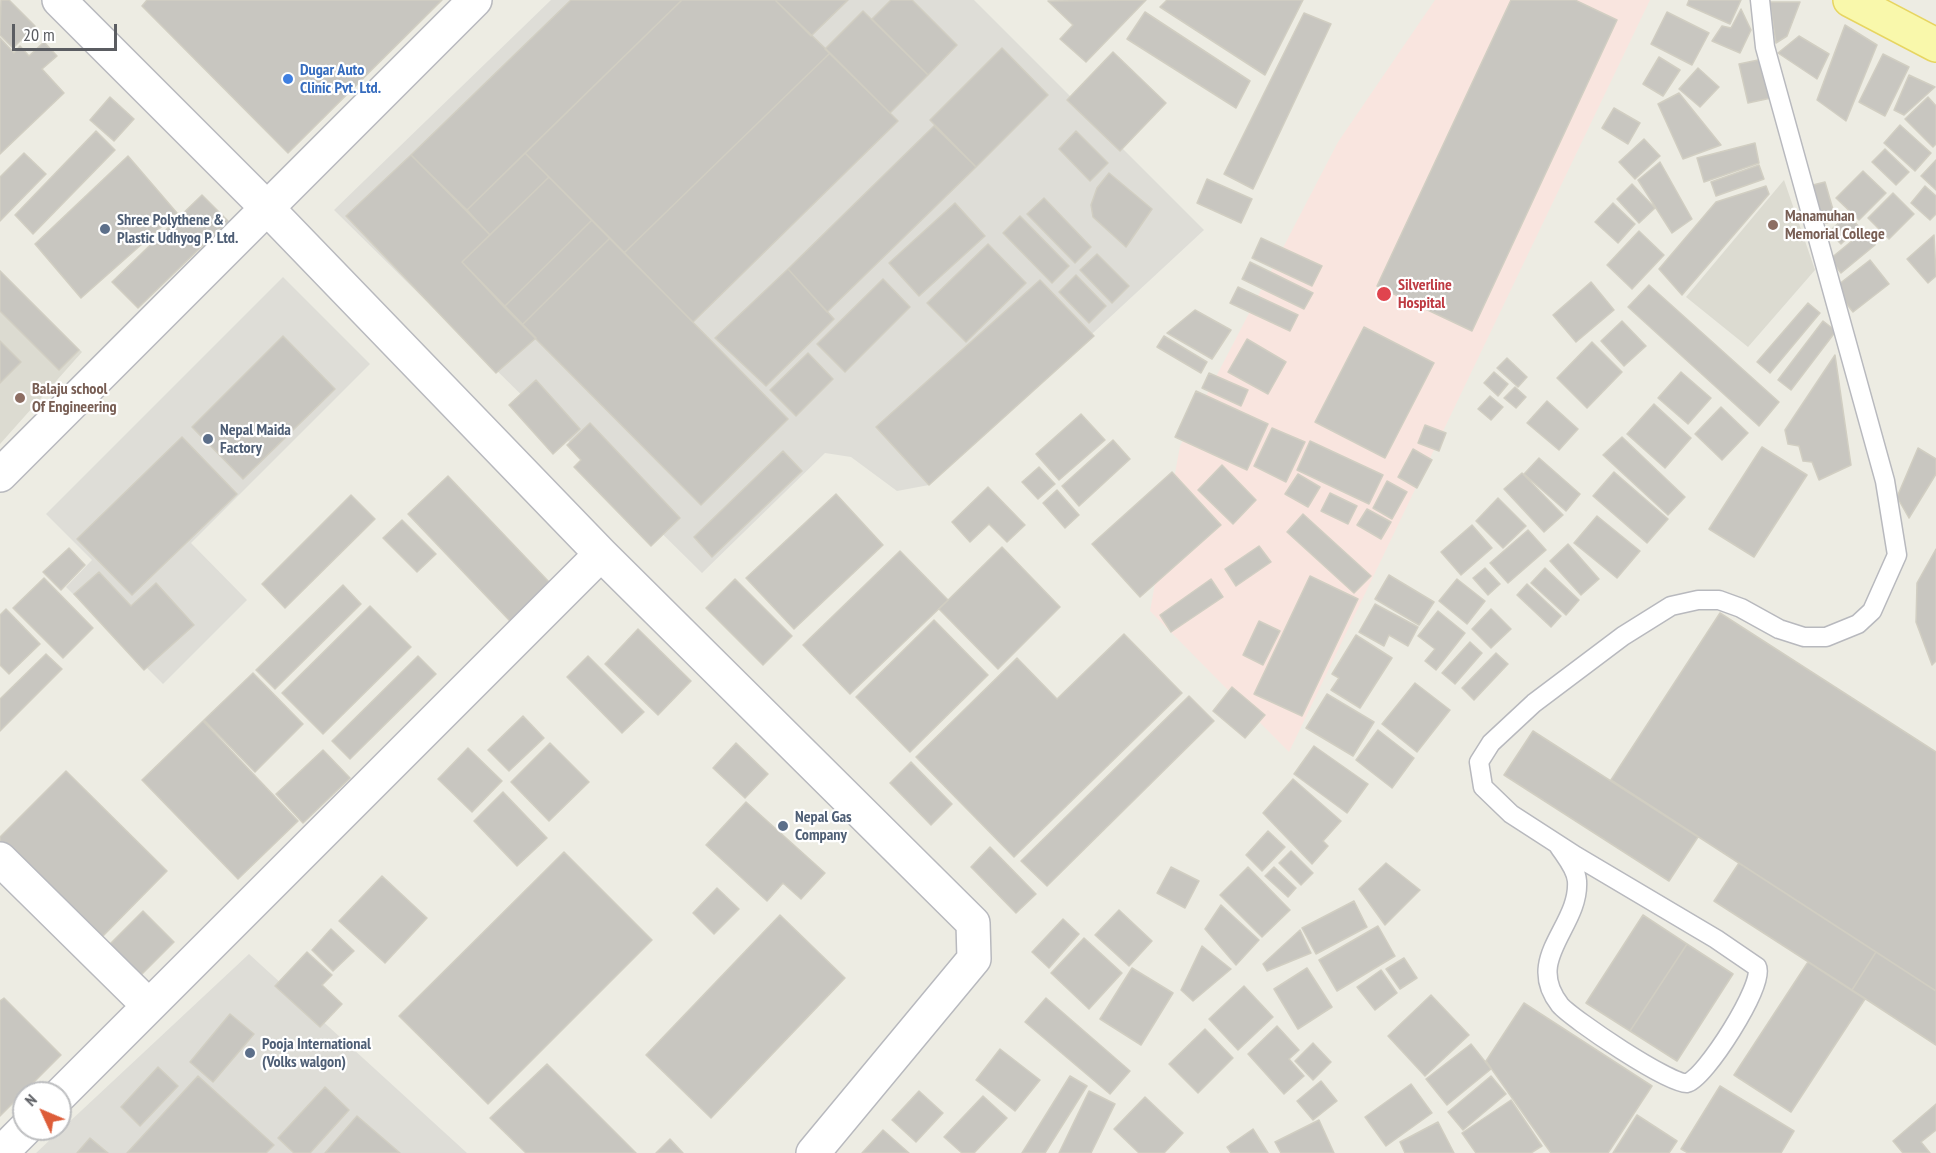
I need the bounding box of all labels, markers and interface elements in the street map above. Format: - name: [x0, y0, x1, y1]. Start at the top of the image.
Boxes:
- scale bar: [15, 12, 120, 50]
- text: 20 m: [23, 23, 55, 46]
- place label: Dugar Auto Clinic Pvt. Ltd.: [300, 60, 381, 98]
- marker: Dugar Auto Clinic Pvt. Ltd.: [281, 72, 295, 86]
- place label: Manamuhan Memorial College: [1785, 206, 1885, 244]
- place label: Shree Polythene & Plastic Udhyog P. Ltd.: [117, 210, 238, 248]
- marker: Manamuhan Memorial College: [1766, 218, 1780, 232]
- marker: Shree Polythene & Plastic Udhyog P. Ltd.: [98, 222, 112, 236]
- place label: Silverline Hospital: [1398, 275, 1452, 313]
- marker: Silverline Hospital: [1375, 285, 1393, 303]
- place label: Balaju school Of Engineering: [32, 379, 117, 417]
- marker: Balaju school Of Engineering: [13, 391, 27, 405]
- place label: Nepal Maida Factory: [220, 420, 291, 458]
- marker: Nepal Maida Factory: [201, 432, 215, 446]
- place label: Nepal Gas Company: [795, 807, 852, 845]
- marker: Nepal Gas Company: [776, 819, 790, 833]
- place label: Pooja International (Volks walgon): [262, 1034, 371, 1072]
- marker: Pooja International (Volks walgon): [243, 1046, 257, 1060]
- north arrow: [12, 1081, 72, 1141]
- text: N: [20, 1090, 41, 1110]

